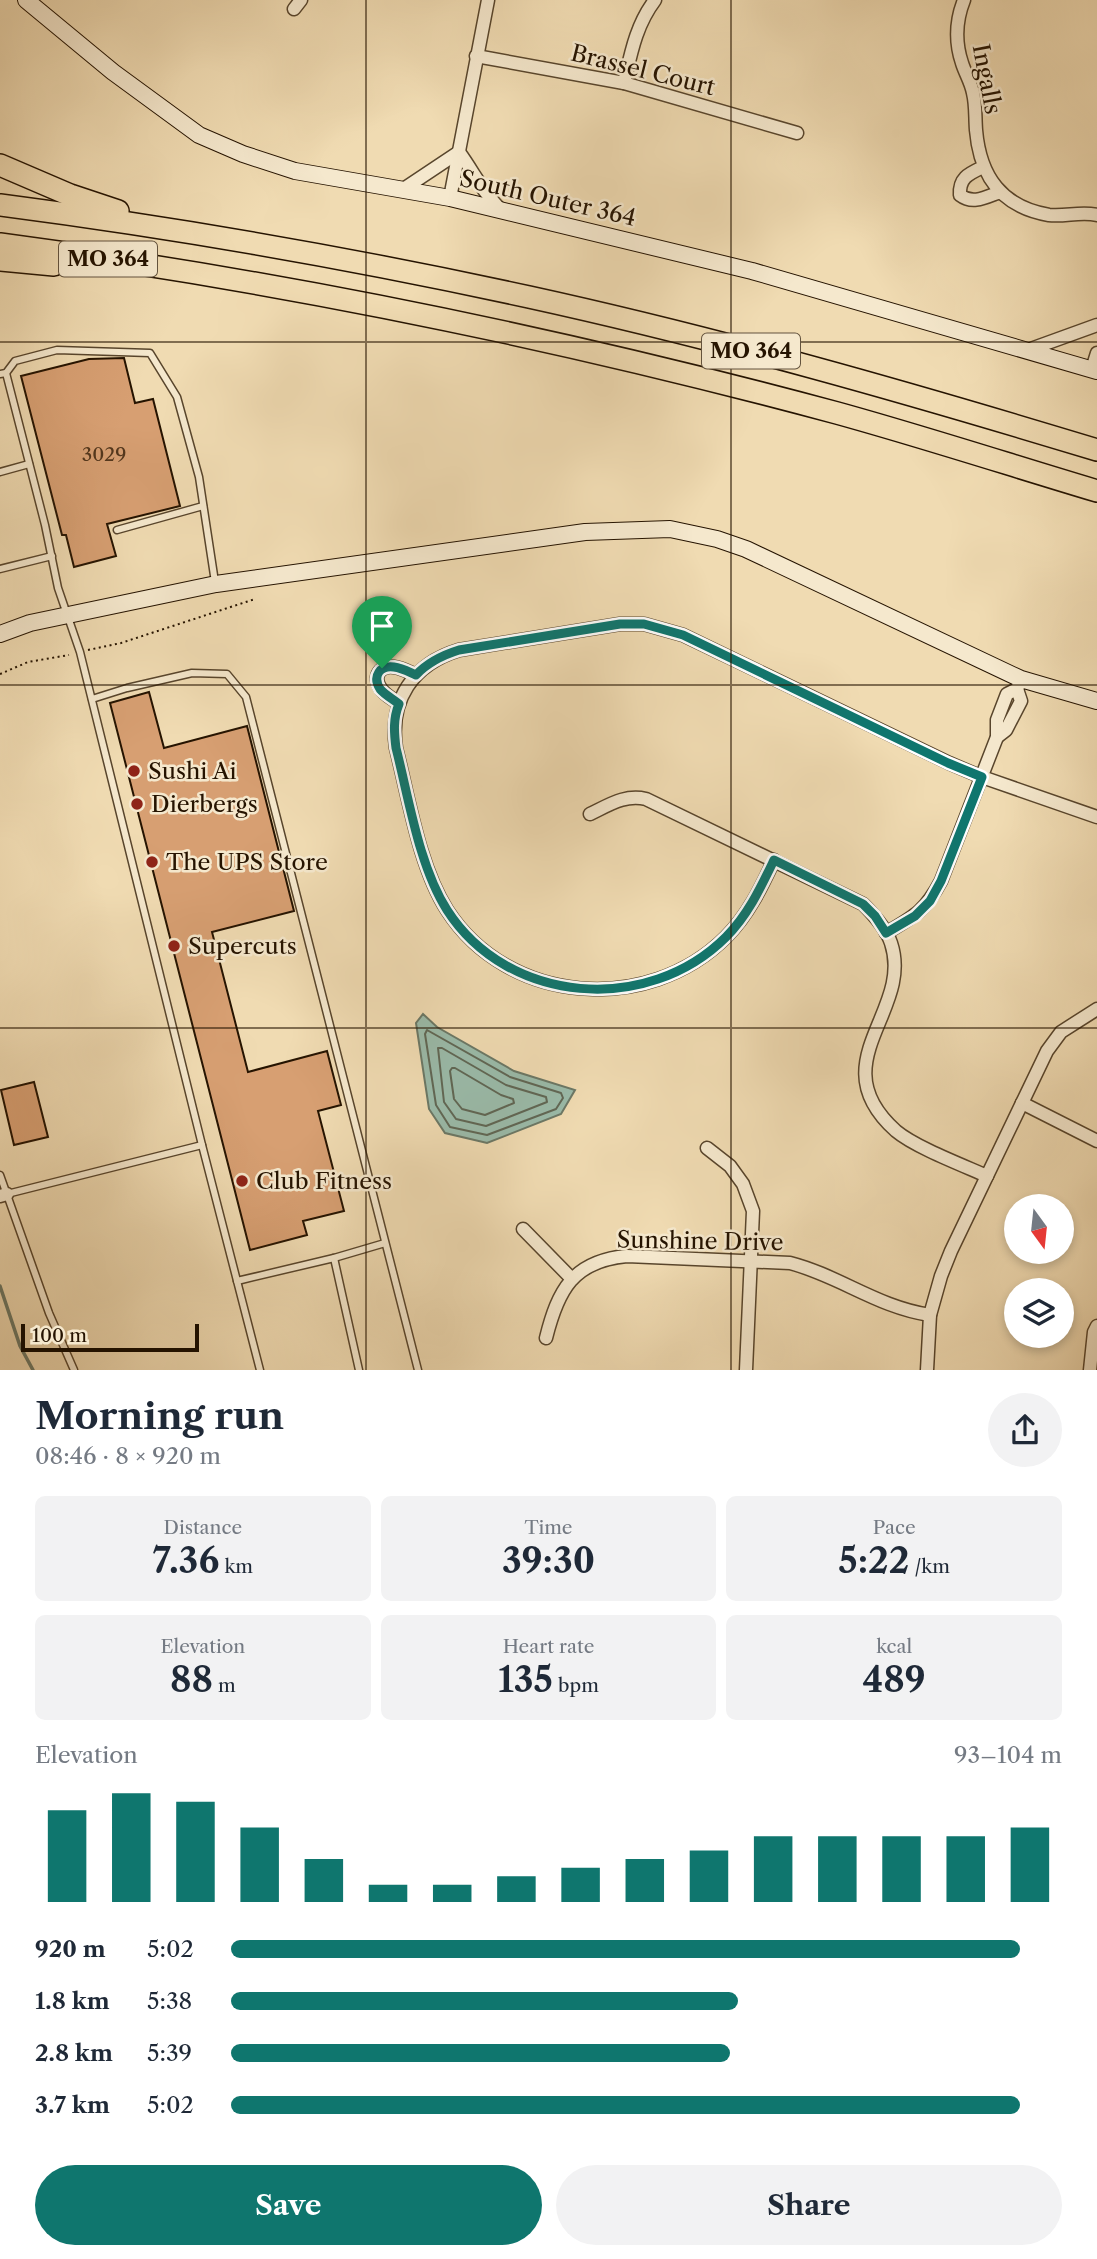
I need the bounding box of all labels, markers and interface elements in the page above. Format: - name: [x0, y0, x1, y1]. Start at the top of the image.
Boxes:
- street label: Brassel Court: [568, 39, 718, 101]
- street label: Ingalls: [966, 42, 1008, 116]
- street label: South Outer 364: [457, 164, 639, 232]
- road number: MO 364: [59, 242, 157, 276]
- road number: MO 364: [702, 334, 800, 368]
- house number: 3029: [82, 443, 126, 466]
- pin: [352, 596, 412, 668]
- icon: arrive: [363, 607, 401, 645]
- place label: Sushi Ai: [148, 757, 237, 785]
- marker: Sushi Ai: [126, 763, 142, 779]
- place label: Dierbergs: [151, 790, 258, 818]
- marker: Dierbergs: [129, 796, 145, 812]
- place label: The UPS Store: [166, 848, 328, 876]
- marker: The UPS Store: [144, 854, 160, 870]
- place label: Supercuts: [188, 932, 297, 960]
- marker: Supercuts: [166, 938, 182, 954]
- place label: Club Fitness: [256, 1167, 392, 1195]
- marker: Club Fitness: [234, 1173, 250, 1189]
- north arrow: [1004, 1194, 1074, 1264]
- map controls: [1004, 1194, 1074, 1348]
- street label: Sunshine Drive: [616, 1226, 784, 1256]
- button: layers: [1004, 1278, 1074, 1348]
- scale bar: [21, 1321, 200, 1353]
- text: 100 m: [32, 1324, 87, 1347]
- text: Morning run: [35, 1392, 284, 1439]
- button: share: [988, 1393, 1062, 1467]
- text: 08:46 · 8 × 920 m: [35, 1442, 221, 1470]
- text: Distance: [164, 1516, 242, 1539]
- text: Time: [524, 1516, 573, 1539]
- text: Pace: [873, 1516, 916, 1539]
- text: 7.36: [153, 1539, 219, 1582]
- text: 39:30: [502, 1539, 595, 1582]
- text: 5:22: [838, 1539, 909, 1582]
- text: km: [219, 1555, 253, 1578]
- text: /km: [909, 1555, 950, 1578]
- text: Elevation: [160, 1635, 245, 1658]
- text: Heart rate: [503, 1635, 594, 1658]
- text: kcal: [876, 1635, 912, 1658]
- text: 88: [170, 1658, 213, 1701]
- text: 135: [498, 1658, 553, 1701]
- text: 489: [863, 1658, 926, 1701]
- text: m: [213, 1674, 236, 1697]
- text: bpm: [553, 1674, 599, 1697]
- text: Elevation: [35, 1741, 138, 1769]
- text: 93–104 m: [954, 1741, 1062, 1769]
- text: 920 m: [35, 1935, 106, 1963]
- text: 5:02: [147, 1935, 194, 1963]
- text: 1.8 km: [35, 1987, 110, 2015]
- text: 5:38: [147, 1987, 192, 2015]
- text: 2.8 km: [35, 2039, 113, 2067]
- text: 5:39: [147, 2039, 192, 2067]
- text: 3.7 km: [35, 2091, 110, 2119]
- text: 5:02: [147, 2091, 194, 2119]
- button: Save: [35, 2165, 542, 2245]
- button: Share: [556, 2165, 1062, 2245]

